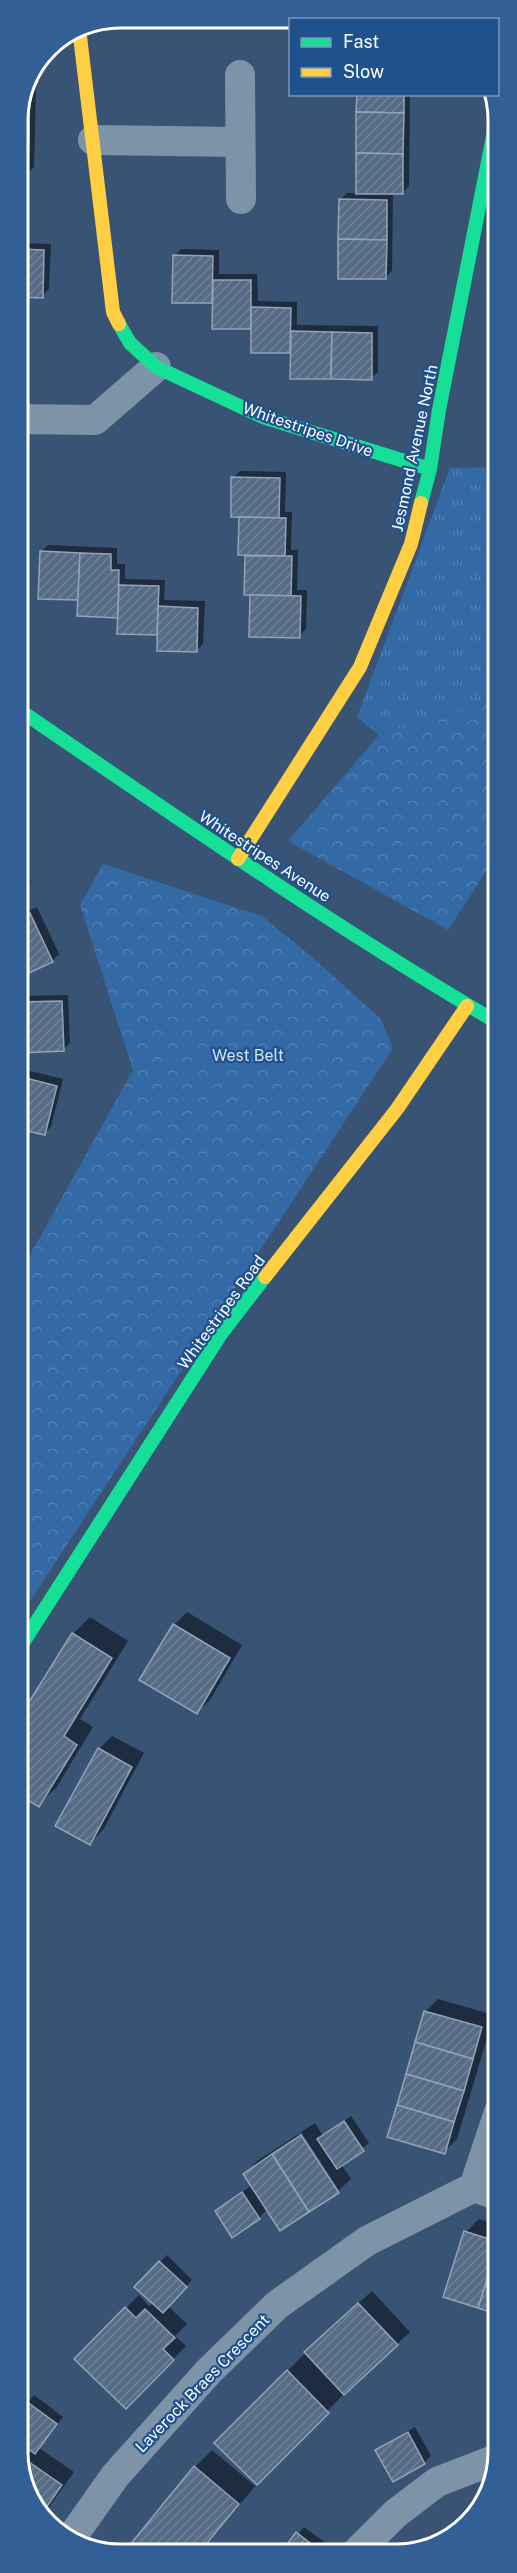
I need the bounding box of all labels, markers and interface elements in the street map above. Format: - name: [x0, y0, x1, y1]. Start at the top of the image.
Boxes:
- legend: [289, 18, 499, 96]
- text: Fast: [343, 31, 379, 52]
- text: Slow: [343, 61, 384, 82]
- street label: Jesmond Avenue North: [388, 363, 441, 533]
- street label: Whitestripes Drive: [240, 398, 376, 461]
- street label: Whitestripes Avenue: [195, 807, 334, 906]
- park label: West Belt: [212, 1046, 284, 1065]
- street label: Whitestripes Road: [174, 1252, 269, 1373]
- street label: Laverock Braes Crescent: [131, 2310, 273, 2456]

